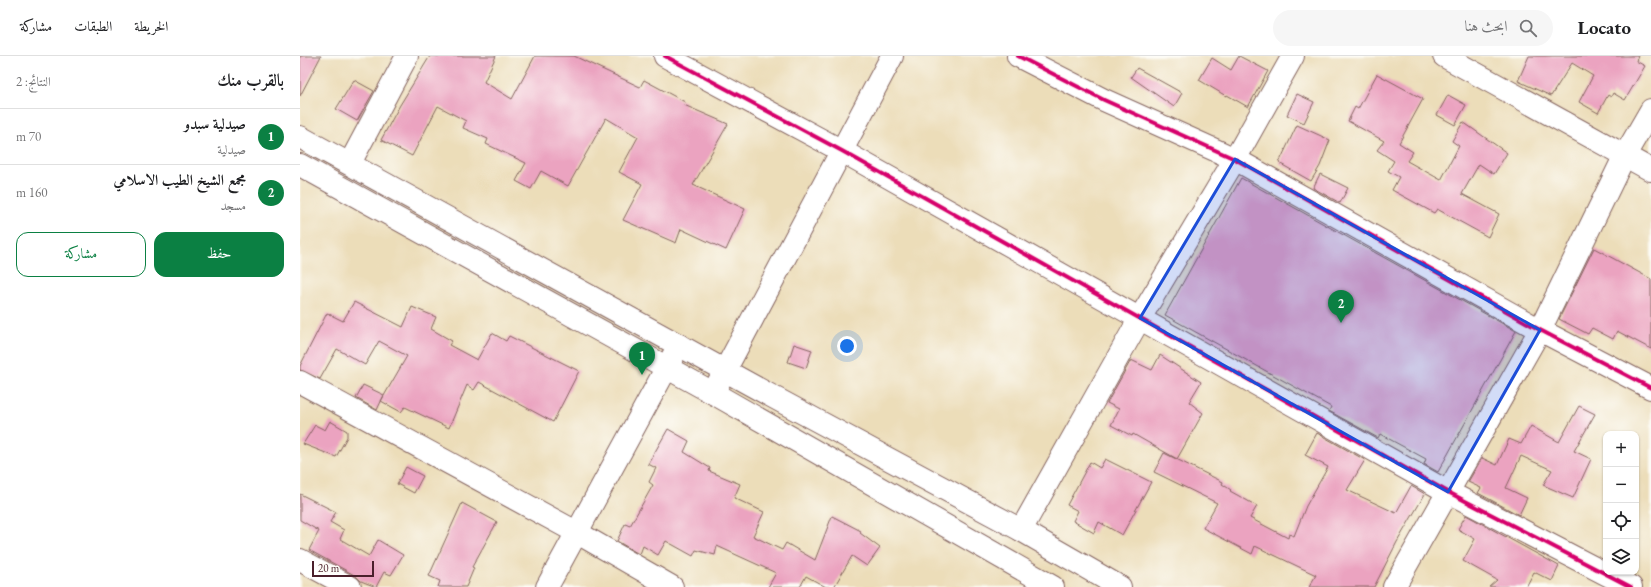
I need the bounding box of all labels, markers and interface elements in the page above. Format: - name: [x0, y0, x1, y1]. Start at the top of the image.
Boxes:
- search box: [1273, 10, 1553, 46]
- text: Locato: [1577, 15, 1631, 40]
- text: ابحث هنا: [1464, 16, 1507, 35]
- text: مشاركة: [20, 17, 52, 35]
- text: الطبقات: [74, 17, 112, 35]
- text: الخريطة: [134, 17, 168, 35]
- icon: search: [1517, 17, 1539, 39]
- text: بالقرب منك: [217, 69, 284, 91]
- text: النتائج: 2: [16, 73, 51, 90]
- text: صيدلية سبدو: [184, 114, 246, 133]
- text: 70 m: [16, 128, 41, 145]
- text: 1: [268, 128, 274, 145]
- text: صيدلية: [217, 141, 246, 158]
- text: مجمع الشيخ الطيب الاسلامي: [114, 170, 246, 189]
- text: 160 m: [16, 184, 47, 201]
- text: 2: [268, 184, 274, 201]
- text: مسجد: [220, 197, 246, 214]
- button: مشاركة: [16, 232, 146, 277]
- button: حفظ: [154, 232, 284, 277]
- pin: 2: [1328, 290, 1354, 323]
- your location: [837, 336, 857, 356]
- pin: 1: [629, 342, 655, 375]
- map controls: [1603, 431, 1639, 575]
- button: +: [1603, 431, 1639, 467]
- button: −: [1603, 467, 1639, 503]
- button: locate: [1603, 503, 1639, 539]
- button: layers: [1603, 539, 1639, 575]
- scale bar: [312, 559, 374, 578]
- text: 20 m: [318, 561, 339, 575]

